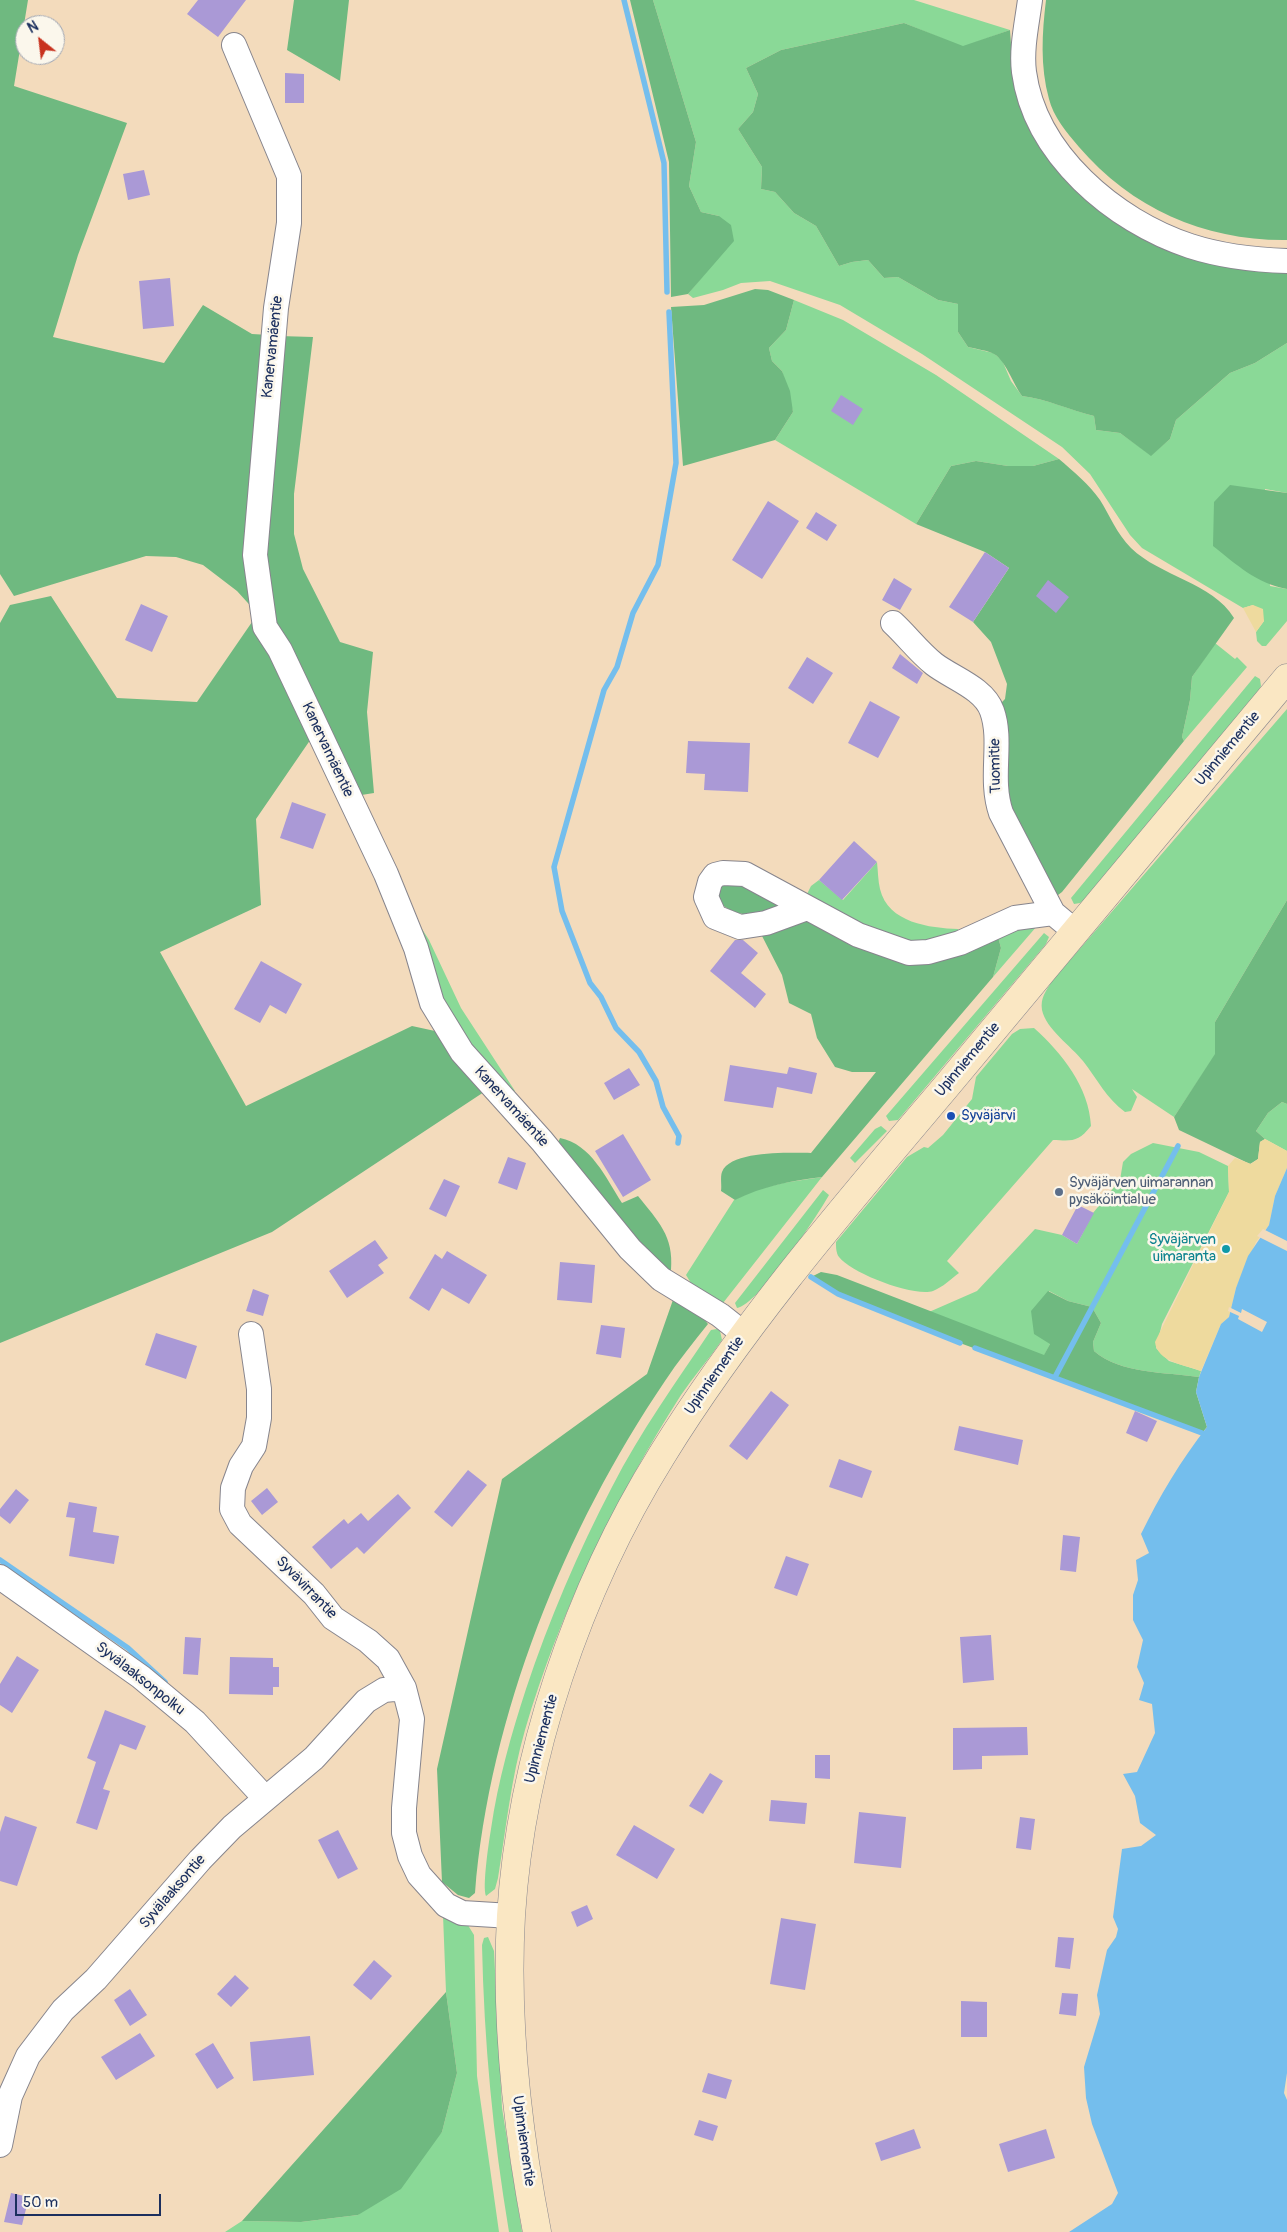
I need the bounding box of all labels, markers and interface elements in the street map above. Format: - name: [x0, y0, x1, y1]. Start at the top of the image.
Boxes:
- north arrow: [15, 15, 65, 65]
- text: N: [25, 18, 41, 37]
- street label: Kanervamäentie: [259, 295, 287, 399]
- street label: Kanervamäentie: [297, 700, 357, 800]
- street label: Upinniementie: [1192, 708, 1264, 790]
- street label: Tuomitie: [987, 738, 1005, 794]
- street label: Upinniementie: [932, 1019, 1004, 1101]
- street label: Kanervamäentie: [470, 1063, 552, 1151]
- place label: Syväjärvi: [961, 1107, 1015, 1125]
- marker: Syväjärvi: [945, 1110, 957, 1122]
- place label: Syväjärven uimarannan pysäköintialue: [1069, 1174, 1214, 1209]
- marker: Syväjärven uimarannan pysäköintialue: [1053, 1186, 1065, 1198]
- place label: Syväjärven uimaranta: [1149, 1231, 1216, 1266]
- marker: Syväjärven uimaranta: [1220, 1243, 1232, 1255]
- street label: Upinniementie: [681, 1333, 749, 1419]
- street label: Syvävirrantie: [272, 1553, 340, 1623]
- street label: Syvälaaksonpolku: [92, 1639, 188, 1719]
- street label: Upinniementie: [521, 1693, 563, 1785]
- street label: Syvälaaksontie: [136, 1851, 210, 1933]
- street label: Upinniementie: [508, 2095, 538, 2187]
- scale bar: [18, 2184, 164, 2216]
- text: 50 m: [23, 2193, 58, 2212]

